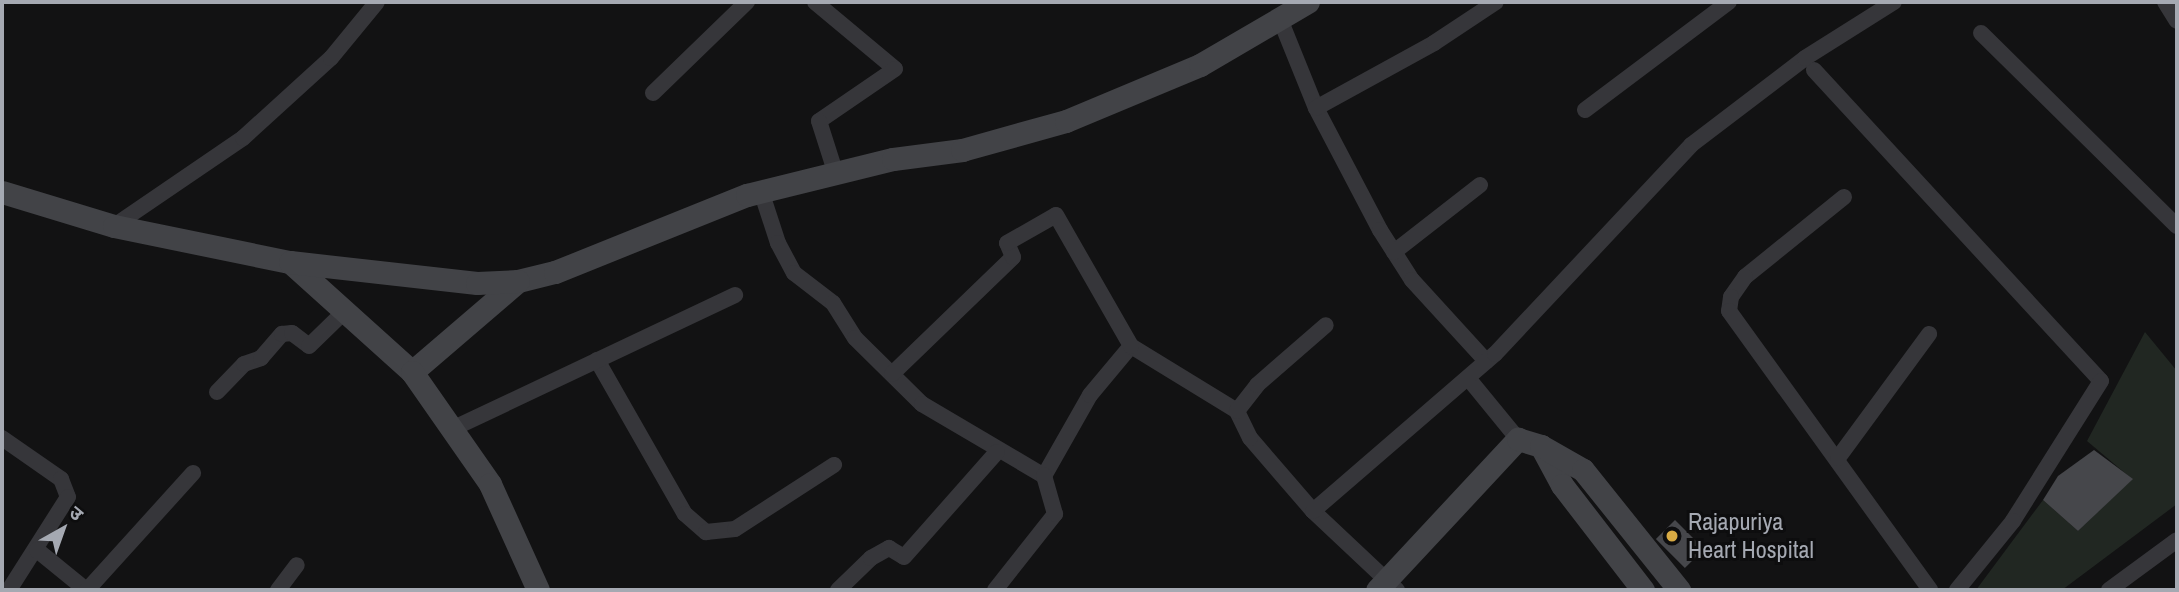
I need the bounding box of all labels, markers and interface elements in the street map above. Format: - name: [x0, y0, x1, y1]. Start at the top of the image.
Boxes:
- north arrow: [28, 494, 98, 564]
- text: उ: [64, 499, 89, 526]
- place label: Rajapuriya Heart Hospital: [1688, 508, 1814, 564]
- marker: Rajapuriya Heart Hospital: [1662, 526, 1682, 546]

